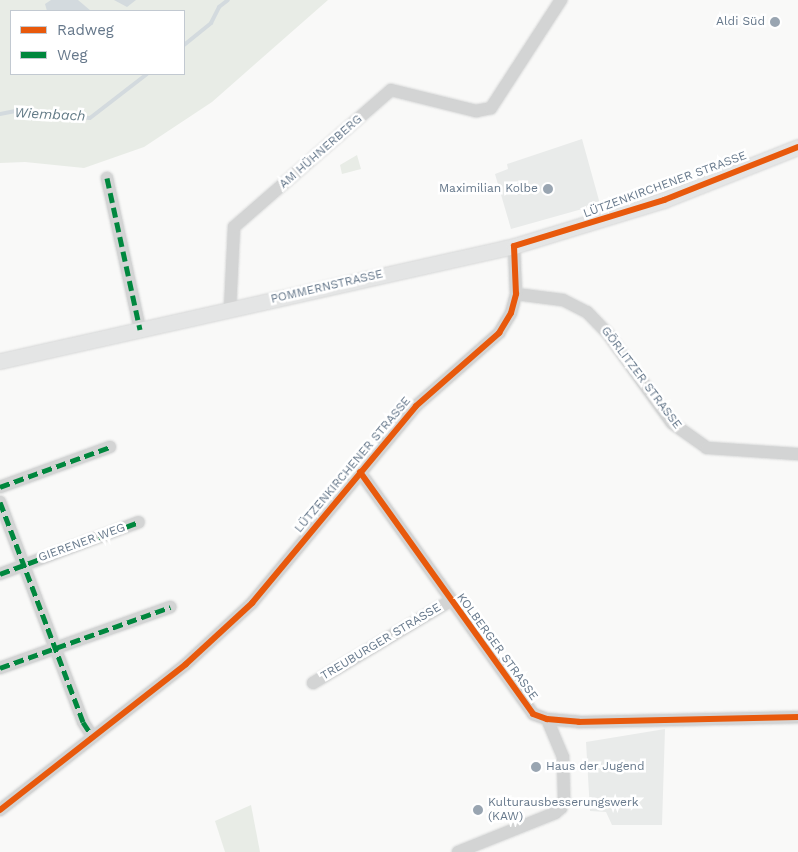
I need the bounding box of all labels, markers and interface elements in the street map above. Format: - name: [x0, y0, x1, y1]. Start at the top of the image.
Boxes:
- legend: [10, 10, 185, 75]
- place label: Aldi Süd: [716, 15, 765, 29]
- marker: Aldi Süd: [769, 16, 781, 28]
- text: Radweg: [57, 21, 114, 39]
- text: Weg: [57, 46, 88, 64]
- water label: Wiembach: [14, 104, 86, 124]
- street label: AM HÜHNERBERG: [277, 112, 365, 192]
- street label: LÜTZENKIRCHENER STRASSE: [581, 149, 749, 221]
- place label: Maximilian Kolbe: [439, 182, 538, 196]
- marker: Maximilian Kolbe: [542, 183, 554, 195]
- street label: POMMERNSTRASSE: [270, 267, 384, 307]
- street label: GÖRLITZER STRASSE: [598, 324, 684, 432]
- street label: LÜTZENKIRCHENER STRASSE: [292, 394, 414, 536]
- street label: GIERENER WEG: [36, 521, 128, 565]
- street label: KOLBERGER STRASSE: [453, 591, 541, 703]
- street label: TREUBURGER STRASSE: [318, 600, 444, 684]
- place label: Haus der Jugend: [546, 760, 645, 774]
- marker: Haus der Jugend: [530, 761, 542, 773]
- place label: Kulturausbesserungswerk (KAW): [488, 796, 639, 824]
- marker: Kulturausbesserungswerk (KAW): [472, 804, 484, 816]

